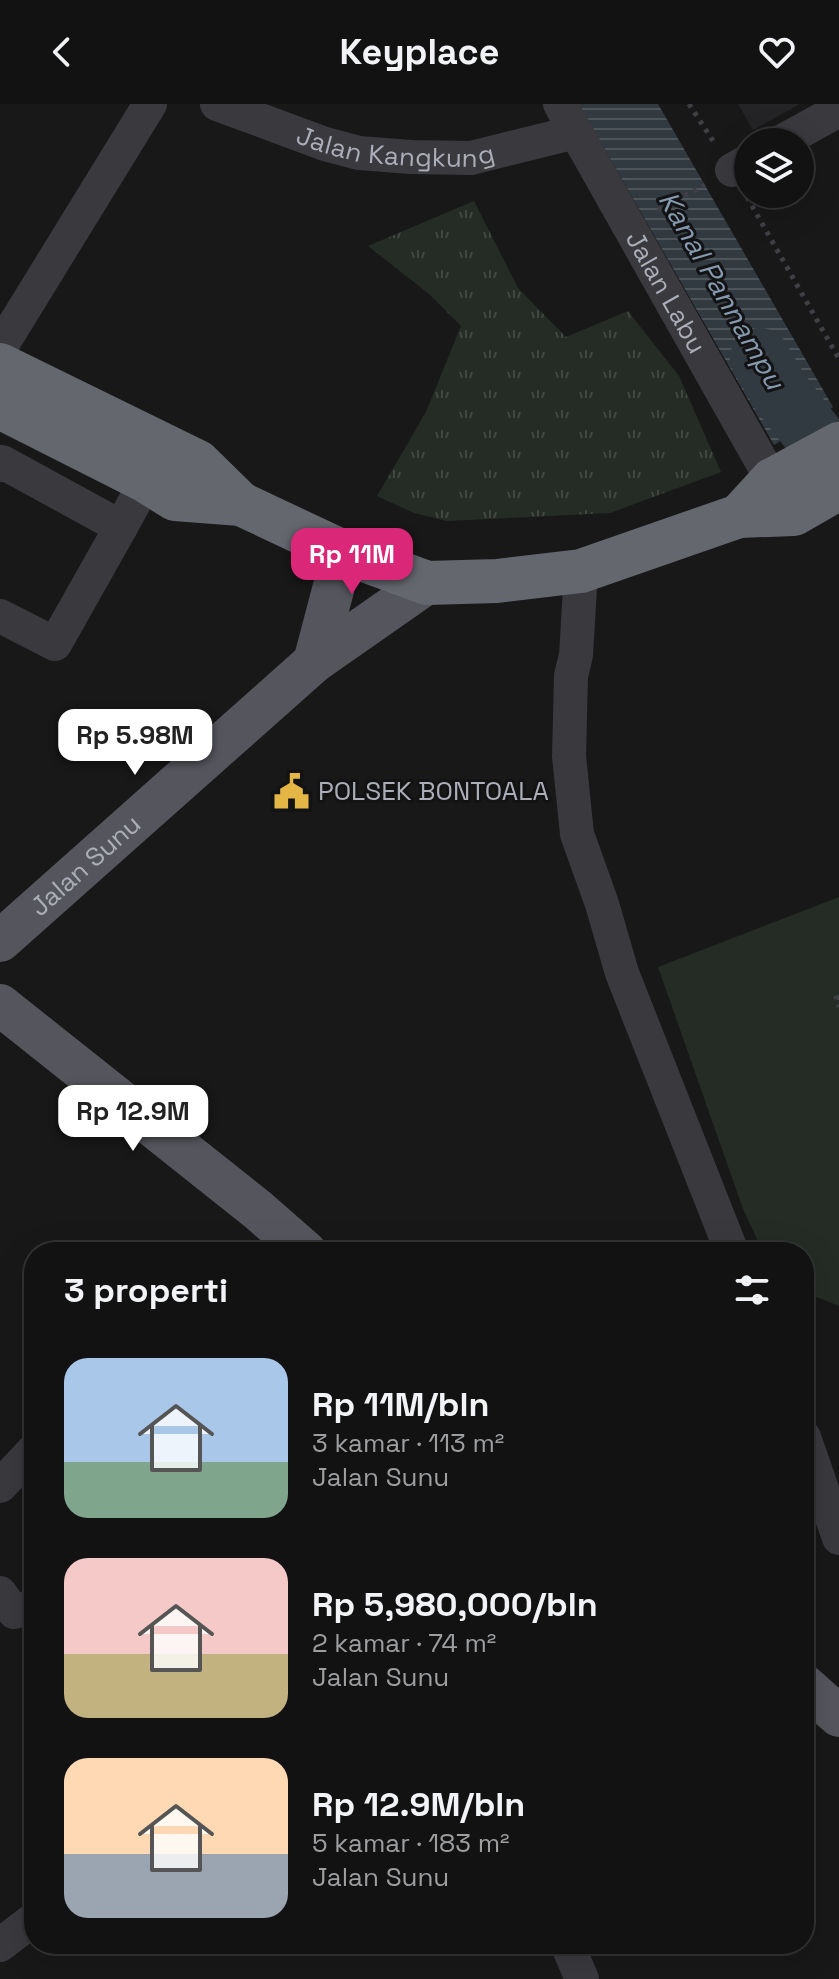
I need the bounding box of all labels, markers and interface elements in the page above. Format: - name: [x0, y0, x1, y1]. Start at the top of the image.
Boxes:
- text: Keyplace: [340, 29, 499, 75]
- icon: back: [40, 30, 84, 74]
- icon: heart: [755, 30, 799, 74]
- street label: Jalan Kangkung: [292, 118, 498, 175]
- map controls: [734, 128, 814, 208]
- button: layers: [734, 128, 814, 208]
- water label: Kanal Pannampu: [651, 185, 794, 397]
- street label: Jalan Labu: [618, 225, 714, 360]
- pin: Rp 11M: [287, 528, 417, 596]
- text: Rp 11M: [309, 537, 395, 571]
- pin: Rp 5.98M: [52, 709, 218, 777]
- text: Rp 5.98M: [76, 718, 194, 752]
- public building icon: POLSEK BONTOALA: [273, 772, 311, 810]
- place label: POLSEK BONTOALA: [318, 774, 549, 808]
- street label: Jalan Sunu: [23, 807, 148, 924]
- pin: Rp 12.9M: [50, 1085, 216, 1153]
- text: Rp 12.9M: [76, 1094, 190, 1128]
- icon: filters: [730, 1268, 774, 1312]
- text: 3 properti: [64, 1269, 228, 1312]
- text: Rp 11M/bln: [312, 1383, 489, 1426]
- icon: home: [128, 1390, 224, 1486]
- text: 3 kamar · 113 m²: [312, 1426, 504, 1460]
- text: Jalan Sunu: [312, 1460, 449, 1494]
- text: Rp 5,980,000/bln: [312, 1583, 598, 1626]
- icon: home: [128, 1590, 224, 1686]
- text: 2 kamar · 74 m²: [312, 1626, 496, 1660]
- text: Jalan Sunu: [312, 1660, 449, 1694]
- text: Rp 12.9M/bln: [312, 1783, 525, 1826]
- icon: home: [128, 1790, 224, 1886]
- text: 5 kamar · 183 m²: [312, 1826, 510, 1860]
- text: Jalan Sunu: [312, 1860, 449, 1894]

